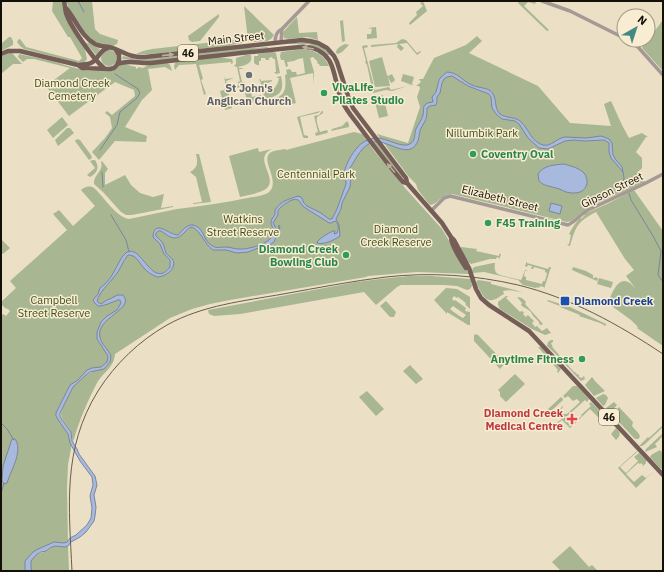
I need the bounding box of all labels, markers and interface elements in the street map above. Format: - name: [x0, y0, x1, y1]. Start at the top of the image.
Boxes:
- north arrow: [616, 8, 656, 48]
- text: N: [635, 12, 650, 28]
- street label: Main Street: [207, 28, 265, 48]
- road number: 46: [178, 45, 198, 61]
- one-way arrow: [302, 45, 315, 51]
- one-way arrow: [162, 51, 174, 58]
- marker: St John's Anglican Church: [244, 70, 254, 80]
- park label: Diamond Creek Cemetery: [34, 76, 110, 103]
- place label: VivaLife Pilates Studio: [332, 80, 404, 107]
- place label: St John's Anglican Church: [207, 81, 291, 108]
- marker: VivaLife Pilates Studio: [319, 88, 329, 98]
- park label: Nillumbik Park: [446, 126, 518, 140]
- place label: Coventry Oval: [481, 147, 554, 161]
- marker: Coventry Oval: [468, 149, 478, 159]
- one-way arrow: [386, 163, 395, 173]
- park label: Centennial Park: [277, 167, 355, 181]
- street label: Gipson Street: [579, 169, 645, 211]
- street label: Elizabeth Street: [460, 182, 540, 214]
- park label: Watkins Street Reserve: [207, 212, 279, 239]
- place label: F45 Training: [496, 216, 561, 230]
- marker: F45 Training: [483, 218, 493, 228]
- park label: Diamond Creek Reserve: [360, 222, 432, 249]
- place label: Diamond Creek Bowling Club: [259, 242, 339, 269]
- marker: Diamond Creek Bowling Club: [341, 250, 351, 260]
- park label: Campbell Street Reserve: [18, 293, 90, 320]
- place label: Diamond Creek: [574, 294, 654, 308]
- marker: Diamond Creek: [559, 295, 571, 307]
- place label: Anytime Fitness: [491, 352, 574, 366]
- marker: Anytime Fitness: [577, 354, 587, 364]
- place label: Diamond Creek Medical Centre: [484, 406, 564, 433]
- road number: 46: [599, 409, 619, 425]
- marker: Diamond Creek Medical Centre: [566, 413, 578, 425]

